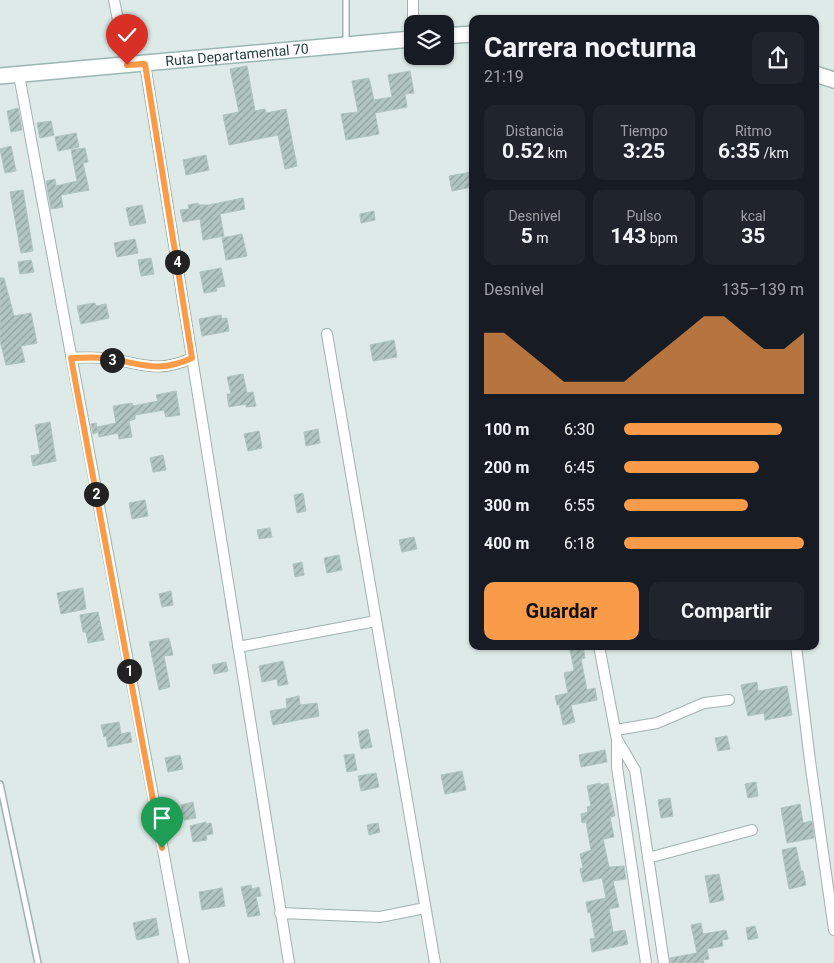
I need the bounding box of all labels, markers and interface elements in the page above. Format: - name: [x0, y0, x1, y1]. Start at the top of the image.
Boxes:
- pin: [106, 14, 148, 65]
- map controls: [404, 15, 454, 65]
- button: layers: [404, 15, 454, 65]
- icon: check: [113, 21, 141, 49]
- text: Carrera nocturna: [484, 31, 697, 64]
- button: share: [752, 32, 804, 84]
- street label: Ruta Departamental 70: [165, 40, 310, 69]
- text: 21:19: [484, 67, 524, 86]
- text: Distancia: [506, 123, 564, 139]
- text: Tiempo: [620, 123, 668, 139]
- text: Ritmo: [735, 123, 772, 139]
- text: 0.52: [502, 139, 544, 163]
- text: 3:25: [623, 139, 665, 163]
- text: 6:35: [718, 139, 760, 163]
- text: km: [544, 145, 567, 161]
- text: /km: [760, 145, 789, 161]
- text: Desnivel: [508, 208, 561, 224]
- text: Pulso: [626, 208, 662, 224]
- text: kcal: [741, 208, 766, 224]
- text: 5: [521, 224, 533, 248]
- text: 143: [610, 224, 646, 248]
- text: 35: [741, 224, 765, 248]
- text: m: [533, 230, 549, 246]
- text: bpm: [646, 230, 678, 246]
- pin: 4: [164, 250, 190, 274]
- text: 4: [173, 254, 182, 270]
- text: Desnivel: [484, 280, 544, 299]
- text: 135–139 m: [722, 280, 804, 299]
- pin: 3: [100, 348, 124, 372]
- text: 3: [108, 352, 117, 368]
- text: 100 m: [484, 420, 529, 439]
- text: 6:30: [564, 420, 595, 439]
- text: 200 m: [484, 458, 529, 477]
- text: 6:45: [564, 458, 595, 477]
- pin: 2: [84, 482, 108, 506]
- text: 2: [92, 486, 101, 502]
- text: 300 m: [484, 496, 529, 515]
- text: 6:55: [564, 496, 595, 515]
- text: 400 m: [484, 534, 529, 553]
- text: 6:18: [564, 534, 595, 553]
- button: Guardar: [484, 582, 639, 640]
- button: Compartir: [649, 582, 804, 640]
- pin: 1: [116, 658, 142, 684]
- text: 1: [125, 663, 134, 679]
- pin: [141, 797, 183, 848]
- icon: arrive: [148, 804, 176, 832]

